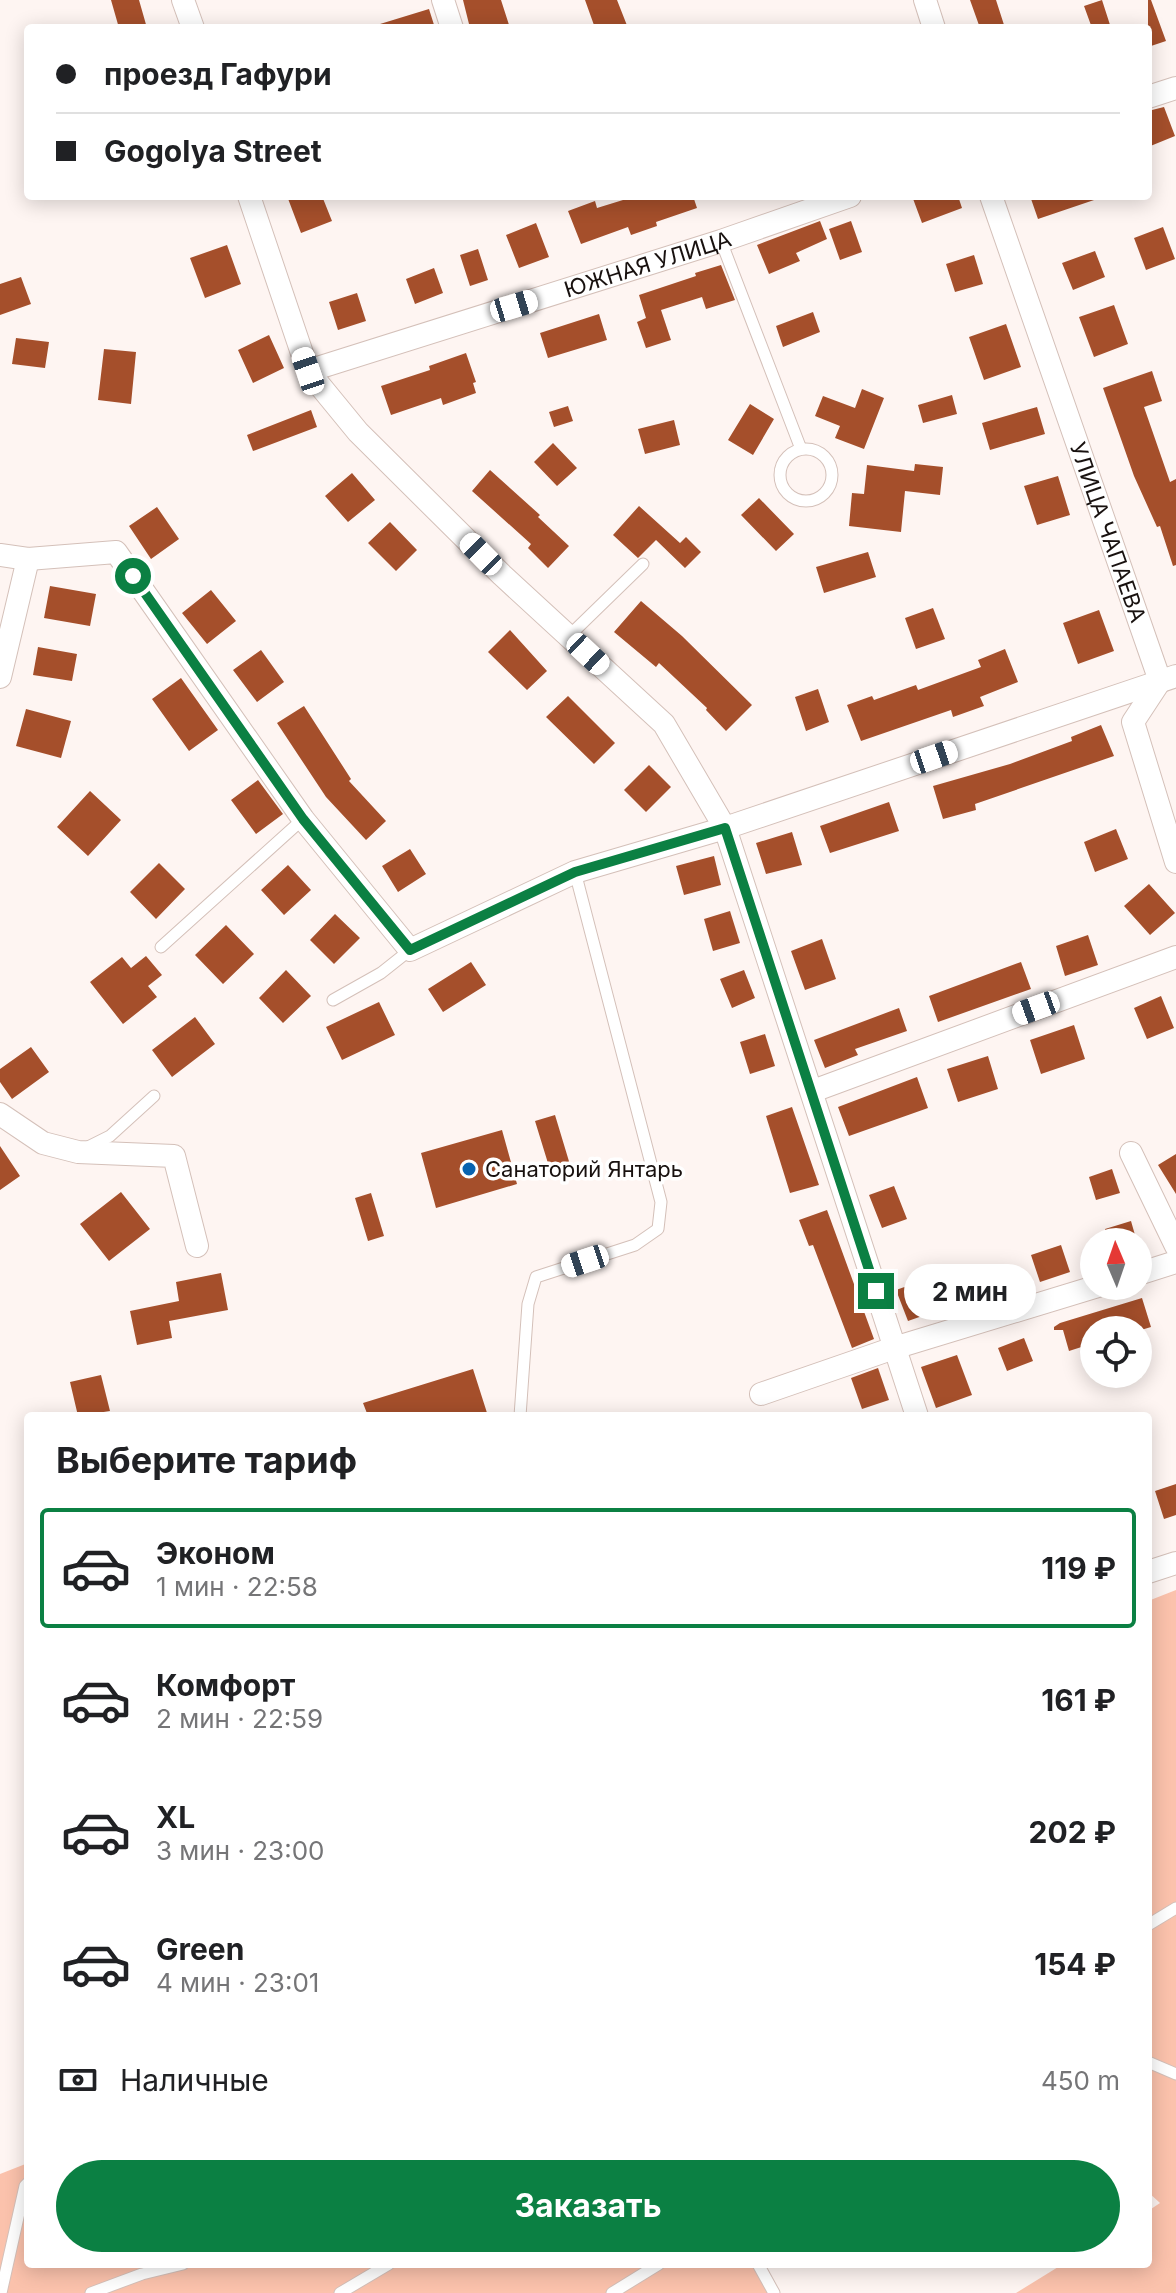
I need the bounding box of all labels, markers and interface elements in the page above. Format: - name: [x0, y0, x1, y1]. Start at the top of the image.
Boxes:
- text: проезд Гафури: [104, 56, 332, 92]
- text: Gogolya Street: [104, 133, 322, 169]
- street label: ЮЖНАЯ УЛИЦА: [561, 226, 734, 303]
- car: [488, 288, 540, 324]
- car: [289, 344, 327, 398]
- street label: УЛИЦА ЧАПАЕВА: [1065, 439, 1152, 626]
- car: [456, 529, 506, 579]
- route start: [115, 558, 151, 594]
- car: [562, 629, 614, 679]
- car: [907, 738, 961, 776]
- car: [1009, 989, 1063, 1027]
- place label: Санаторий Янтарь: [485, 1156, 683, 1182]
- marker: Санаторий Янтарь: [460, 1160, 478, 1178]
- north arrow: [1080, 1228, 1152, 1300]
- map controls: [1080, 1228, 1152, 1388]
- car: [558, 1242, 612, 1280]
- callout: 2 мин: [904, 1263, 1036, 1319]
- route end: [858, 1273, 894, 1309]
- text: 2 мин: [932, 1276, 1008, 1307]
- button: locate: [1080, 1316, 1152, 1388]
- text: Выберите тариф: [56, 1438, 357, 1482]
- icon: car: [60, 1532, 132, 1604]
- text: Эконом: [156, 1535, 275, 1571]
- text: 119 ₽: [1041, 1550, 1116, 1586]
- text: 1 мин · 22:58: [156, 1571, 318, 1602]
- icon: car: [60, 1664, 132, 1736]
- text: Комфорт: [156, 1667, 295, 1703]
- text: 161 ₽: [1041, 1682, 1116, 1718]
- text: 2 мин · 22:59: [156, 1703, 323, 1734]
- icon: car: [60, 1796, 132, 1868]
- text: XL: [156, 1799, 195, 1835]
- text: 202 ₽: [1029, 1814, 1116, 1850]
- text: 3 мин · 23:00: [156, 1835, 324, 1866]
- icon: car: [60, 1928, 132, 2000]
- text: Green: [156, 1931, 244, 1967]
- text: 154 ₽: [1034, 1946, 1116, 1982]
- text: 4 мин · 23:01: [156, 1967, 319, 1998]
- icon: cash: [56, 2058, 100, 2102]
- text: Наличные: [120, 2062, 269, 2098]
- text: 450 m: [1041, 2065, 1120, 2096]
- button: Заказать: [56, 2160, 1120, 2252]

